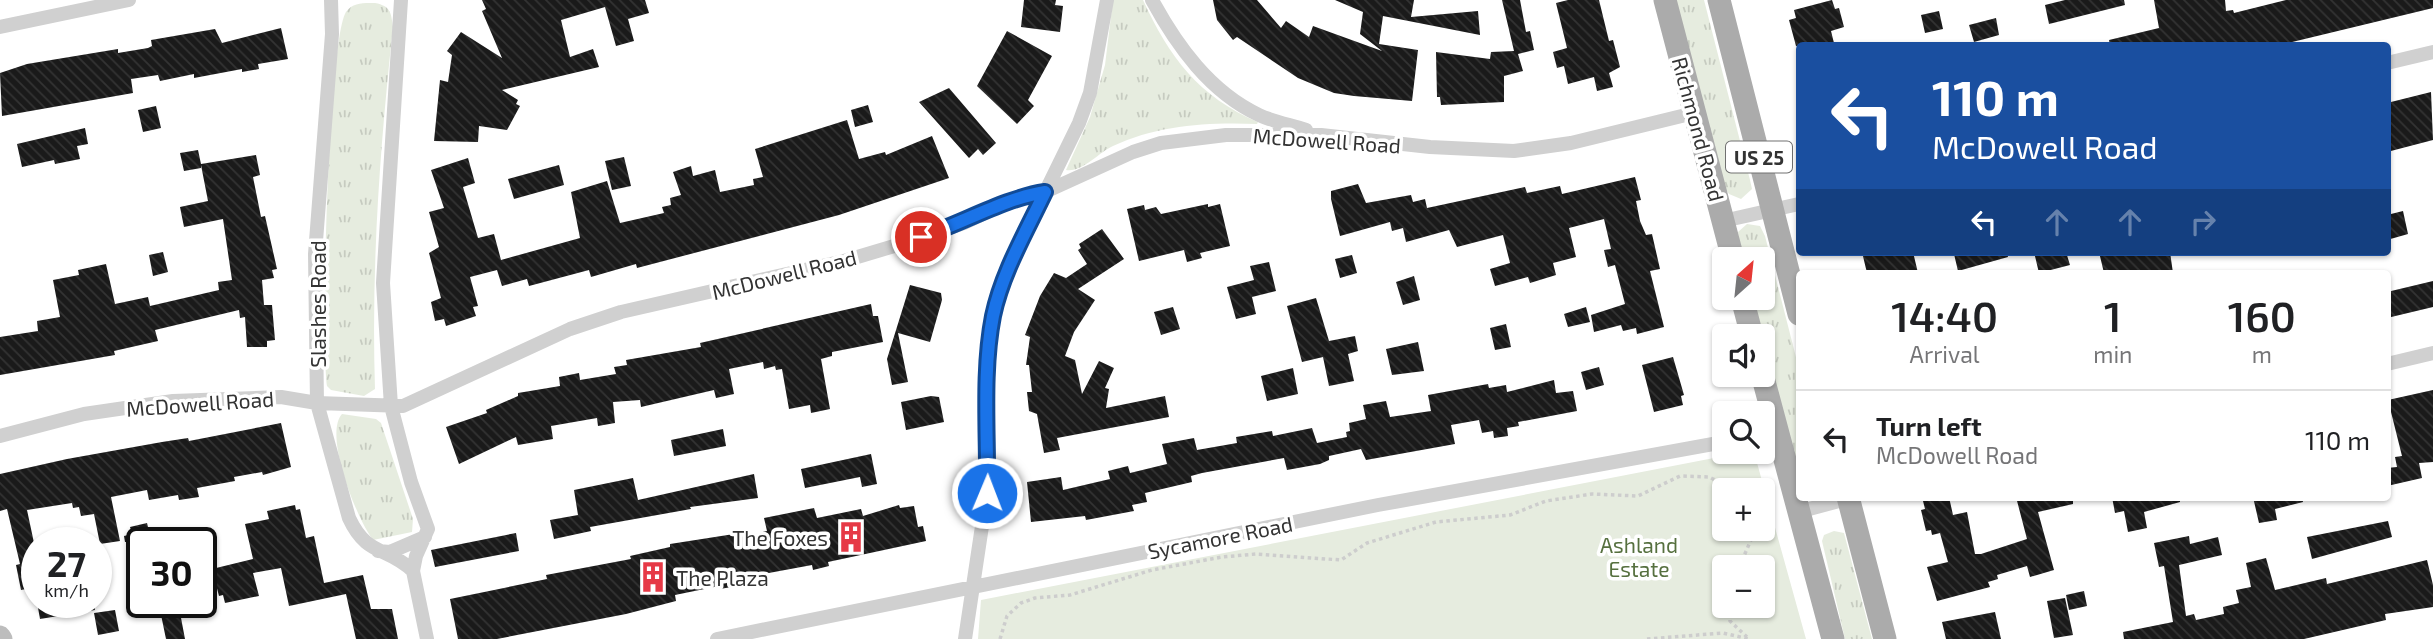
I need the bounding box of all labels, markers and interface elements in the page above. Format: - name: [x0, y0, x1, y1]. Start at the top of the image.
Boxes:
- street label: Richmond Road: [1668, 54, 1730, 204]
- text: 110 m: [1932, 67, 2059, 126]
- icon: left: [1817, 70, 1908, 161]
- street label: McDowell Road: [1252, 122, 1402, 158]
- text: McDowell Road: [1932, 127, 2158, 165]
- road number: US 25: [1726, 141, 1792, 172]
- icon: left: [1965, 203, 2003, 241]
- icon: ahead: [2038, 203, 2076, 241]
- icon: ahead: [2111, 203, 2149, 241]
- icon: right: [2184, 203, 2222, 241]
- pin: [891, 207, 951, 267]
- icon: arrive: [902, 218, 940, 256]
- street label: Slashes Road: [305, 240, 330, 368]
- street label: McDowell Road: [709, 244, 859, 304]
- north arrow: [1712, 247, 1774, 310]
- map controls: [1712, 247, 1775, 618]
- text: 14:40: [1891, 290, 1998, 340]
- text: 1: [2104, 290, 2122, 340]
- text: 160: [2228, 290, 2296, 340]
- button: sound: [1712, 324, 1775, 387]
- text: Arrival: [1910, 340, 1980, 368]
- text: min: [2093, 340, 2132, 368]
- text: m: [2252, 340, 2272, 368]
- street label: McDowell Road: [125, 385, 275, 421]
- button: search: [1712, 401, 1775, 464]
- text: Turn left: [1876, 410, 1982, 441]
- icon: left: [1817, 420, 1855, 458]
- text: 110 m: [2305, 424, 2370, 455]
- text: McDowell Road: [1876, 441, 2038, 469]
- position arrow: [950, 456, 1024, 530]
- button: +: [1712, 478, 1775, 541]
- street label: Sycamore Road: [1145, 511, 1295, 563]
- building icon: The Foxes: [834, 520, 868, 554]
- place label: The Foxes: [732, 525, 828, 550]
- speed limit sign: 30: [126, 527, 217, 618]
- park label: Ashland Estate: [1600, 532, 1678, 581]
- text: 27: [47, 542, 86, 584]
- button: −: [1712, 555, 1775, 618]
- building icon: The Plaza: [636, 560, 670, 594]
- place label: The Plaza: [676, 565, 769, 590]
- text: km/h: [44, 579, 89, 601]

